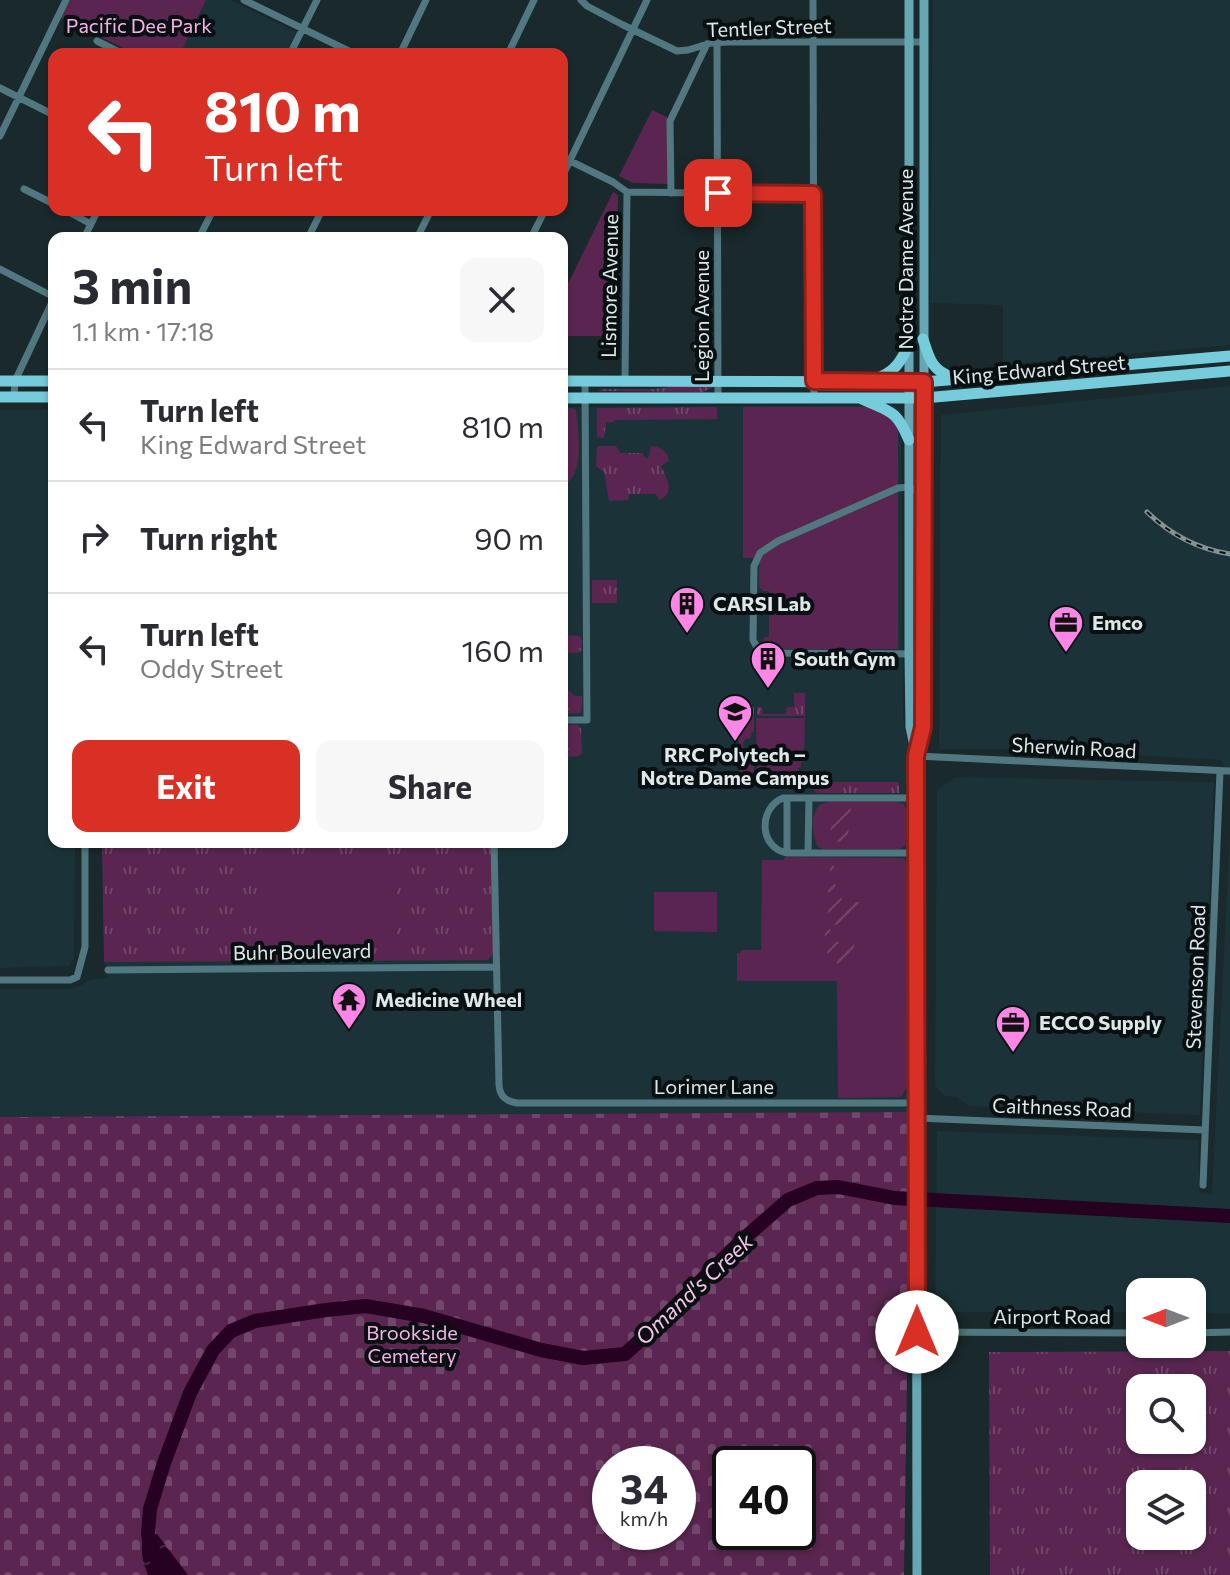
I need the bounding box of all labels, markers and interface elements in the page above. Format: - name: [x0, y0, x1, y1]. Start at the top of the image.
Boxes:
- park label: Pacific Dee Park: [66, 13, 212, 37]
- street label: Tentler Street: [706, 13, 832, 41]
- text: 810 m: [204, 75, 361, 144]
- icon: left: [72, 80, 176, 184]
- text: Turn left: [204, 144, 343, 188]
- pin: [684, 159, 752, 227]
- street label: Notre Dame Avenue: [893, 169, 917, 349]
- icon: arrive: [696, 171, 740, 215]
- street label: Lismore Avenue: [596, 214, 622, 358]
- street label: Legion Avenue: [689, 250, 713, 382]
- text: 3 min: [72, 255, 192, 314]
- button: close: [460, 258, 544, 342]
- text: 1.1 km · 17:18: [72, 315, 214, 346]
- street label: King Edward Street: [951, 349, 1127, 389]
- text: Turn left: [140, 391, 259, 428]
- icon: left: [72, 403, 116, 447]
- text: 810 m: [461, 407, 544, 444]
- text: King Edward Street: [140, 428, 366, 459]
- icon: right: [72, 515, 116, 559]
- text: Turn right: [140, 519, 277, 556]
- text: 90 m: [474, 519, 544, 556]
- building icon: CARSI Lab: [668, 585, 706, 635]
- place label: CARSI Lab: [713, 591, 811, 615]
- office icon: Emco: [1047, 604, 1085, 654]
- place label: Emco: [1092, 610, 1143, 634]
- text: Turn left: [140, 615, 259, 652]
- icon: left: [72, 627, 116, 671]
- text: 160 m: [461, 631, 544, 668]
- building icon: South Gym: [749, 640, 787, 690]
- place label: South Gym: [794, 646, 896, 670]
- text: Oddy Street: [140, 652, 283, 683]
- school or university icon: RRC Polytech – Notre Dame Campus: [716, 693, 754, 743]
- street label: Sherwin Road: [1011, 732, 1137, 762]
- button: Exit: [72, 740, 300, 832]
- button: Share: [316, 740, 544, 832]
- place label: RRC Polytech – Notre Dame Campus: [641, 742, 829, 789]
- street label: Stevenson Road: [1180, 904, 1210, 1050]
- street label: Buhr Boulevard: [233, 938, 371, 964]
- temple icon: Medicine Wheel: [330, 981, 368, 1031]
- place label: Medicine Wheel: [375, 987, 522, 1011]
- office icon: ECCO Supply: [994, 1004, 1032, 1054]
- place label: ECCO Supply: [1039, 1010, 1162, 1034]
- street label: Lorimer Lane: [654, 1074, 774, 1098]
- street label: Caithness Road: [992, 1093, 1132, 1121]
- water label: Omand's Creek: [629, 1226, 759, 1350]
- north arrow: [1126, 1278, 1206, 1358]
- map controls: [1126, 1278, 1206, 1550]
- position arrow: [875, 1290, 959, 1374]
- street label: Airport Road: [993, 1304, 1111, 1328]
- park label: Brookside Cemetery: [366, 1320, 458, 1367]
- button: search: [1126, 1374, 1206, 1454]
- speed limit sign: 40: [712, 1446, 816, 1550]
- text: 34: [620, 1463, 668, 1512]
- button: layers: [1126, 1470, 1206, 1550]
- text: km/h: [620, 1506, 668, 1530]

